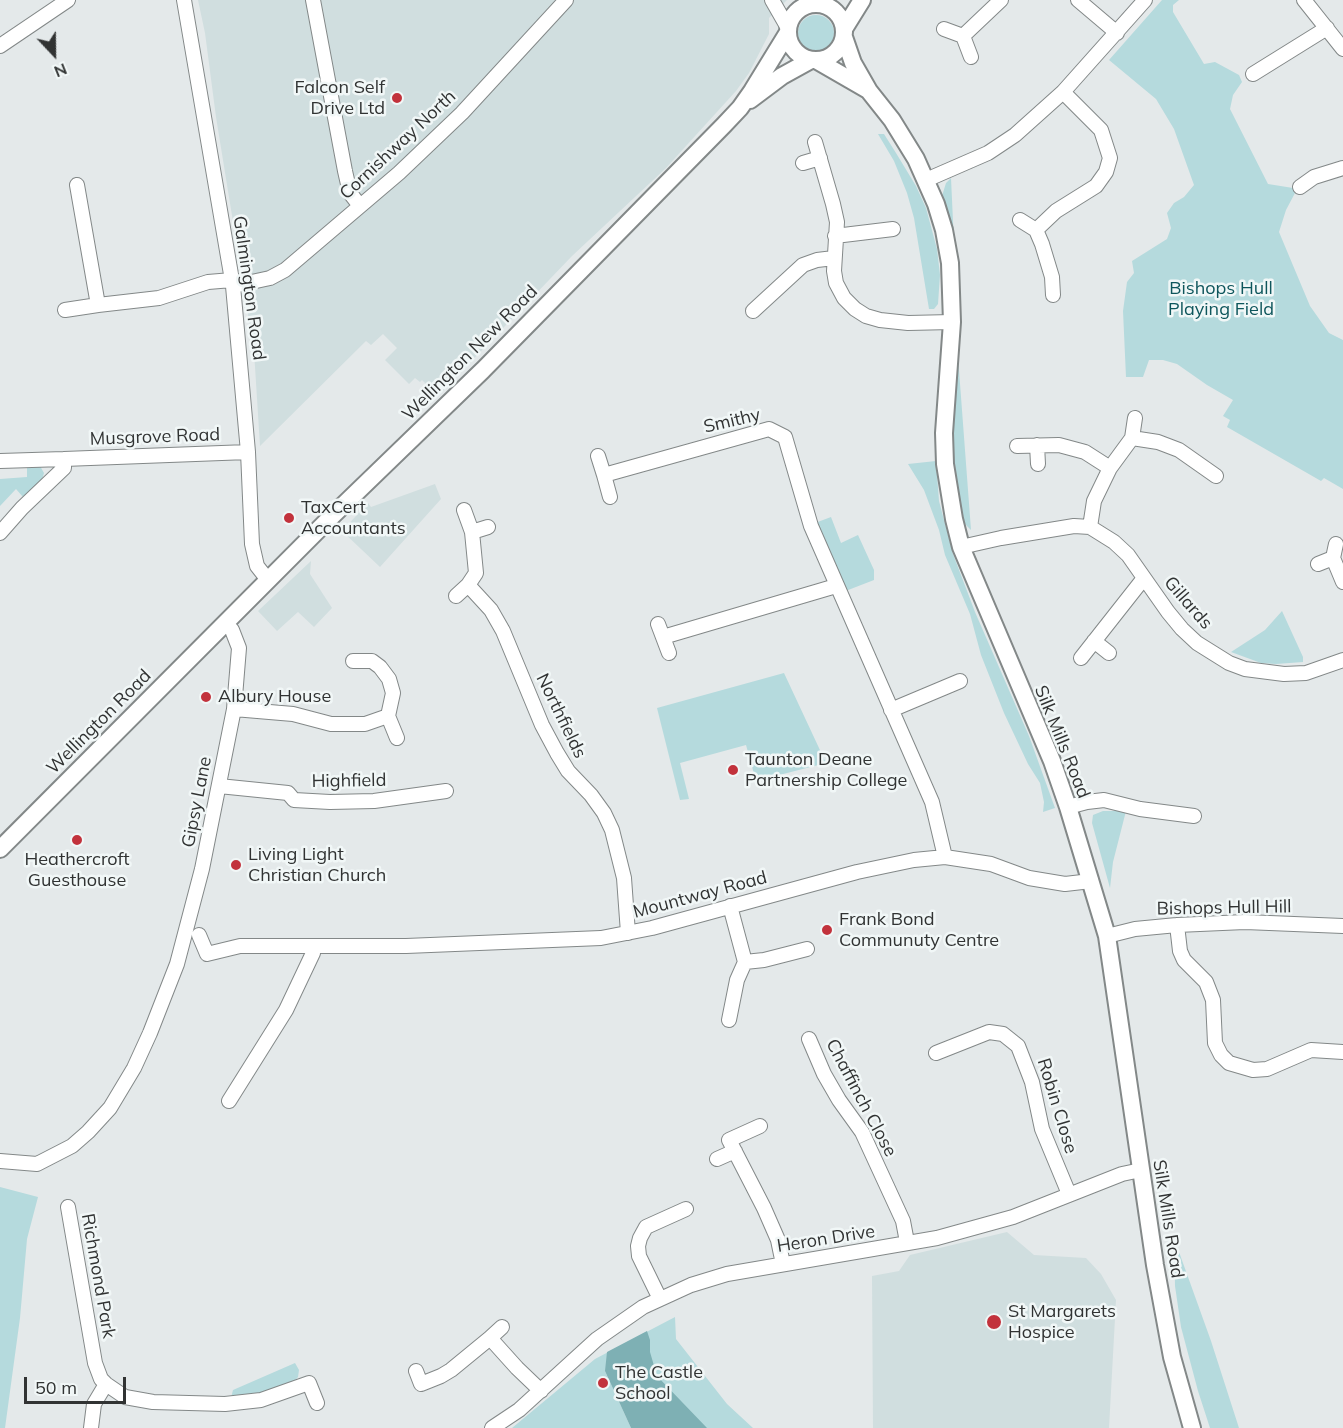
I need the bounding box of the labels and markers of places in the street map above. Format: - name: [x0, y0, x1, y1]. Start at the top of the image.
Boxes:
- place label: Falcon Self Drive Ltd: [295, 77, 385, 119]
- marker: Falcon Self Drive Ltd: [390, 91, 404, 105]
- place label: TaxCert Accountants: [301, 497, 406, 540]
- marker: TaxCert Accountants: [282, 511, 296, 525]
- place label: Albury House: [218, 686, 331, 708]
- marker: Albury House: [199, 690, 213, 704]
- place label: Taunton Deane Partnership College: [745, 749, 907, 792]
- marker: Taunton Deane Partnership College: [726, 763, 740, 777]
- marker: Heathercroft Guesthouse: [70, 833, 84, 847]
- place label: Living Light Christian Church: [248, 844, 386, 886]
- place label: Heathercroft Guesthouse: [25, 849, 129, 892]
- marker: Living Light Christian Church: [229, 858, 243, 872]
- place label: Frank Bond Communuty Centre: [839, 909, 999, 952]
- marker: Frank Bond Communuty Centre: [820, 923, 834, 937]
- place label: St Margarets Hospice: [1008, 1301, 1116, 1344]
- marker: St Margarets Hospice: [985, 1313, 1003, 1331]
- place label: The Castle School: [615, 1362, 703, 1404]
- marker: The Castle School: [596, 1376, 610, 1390]

